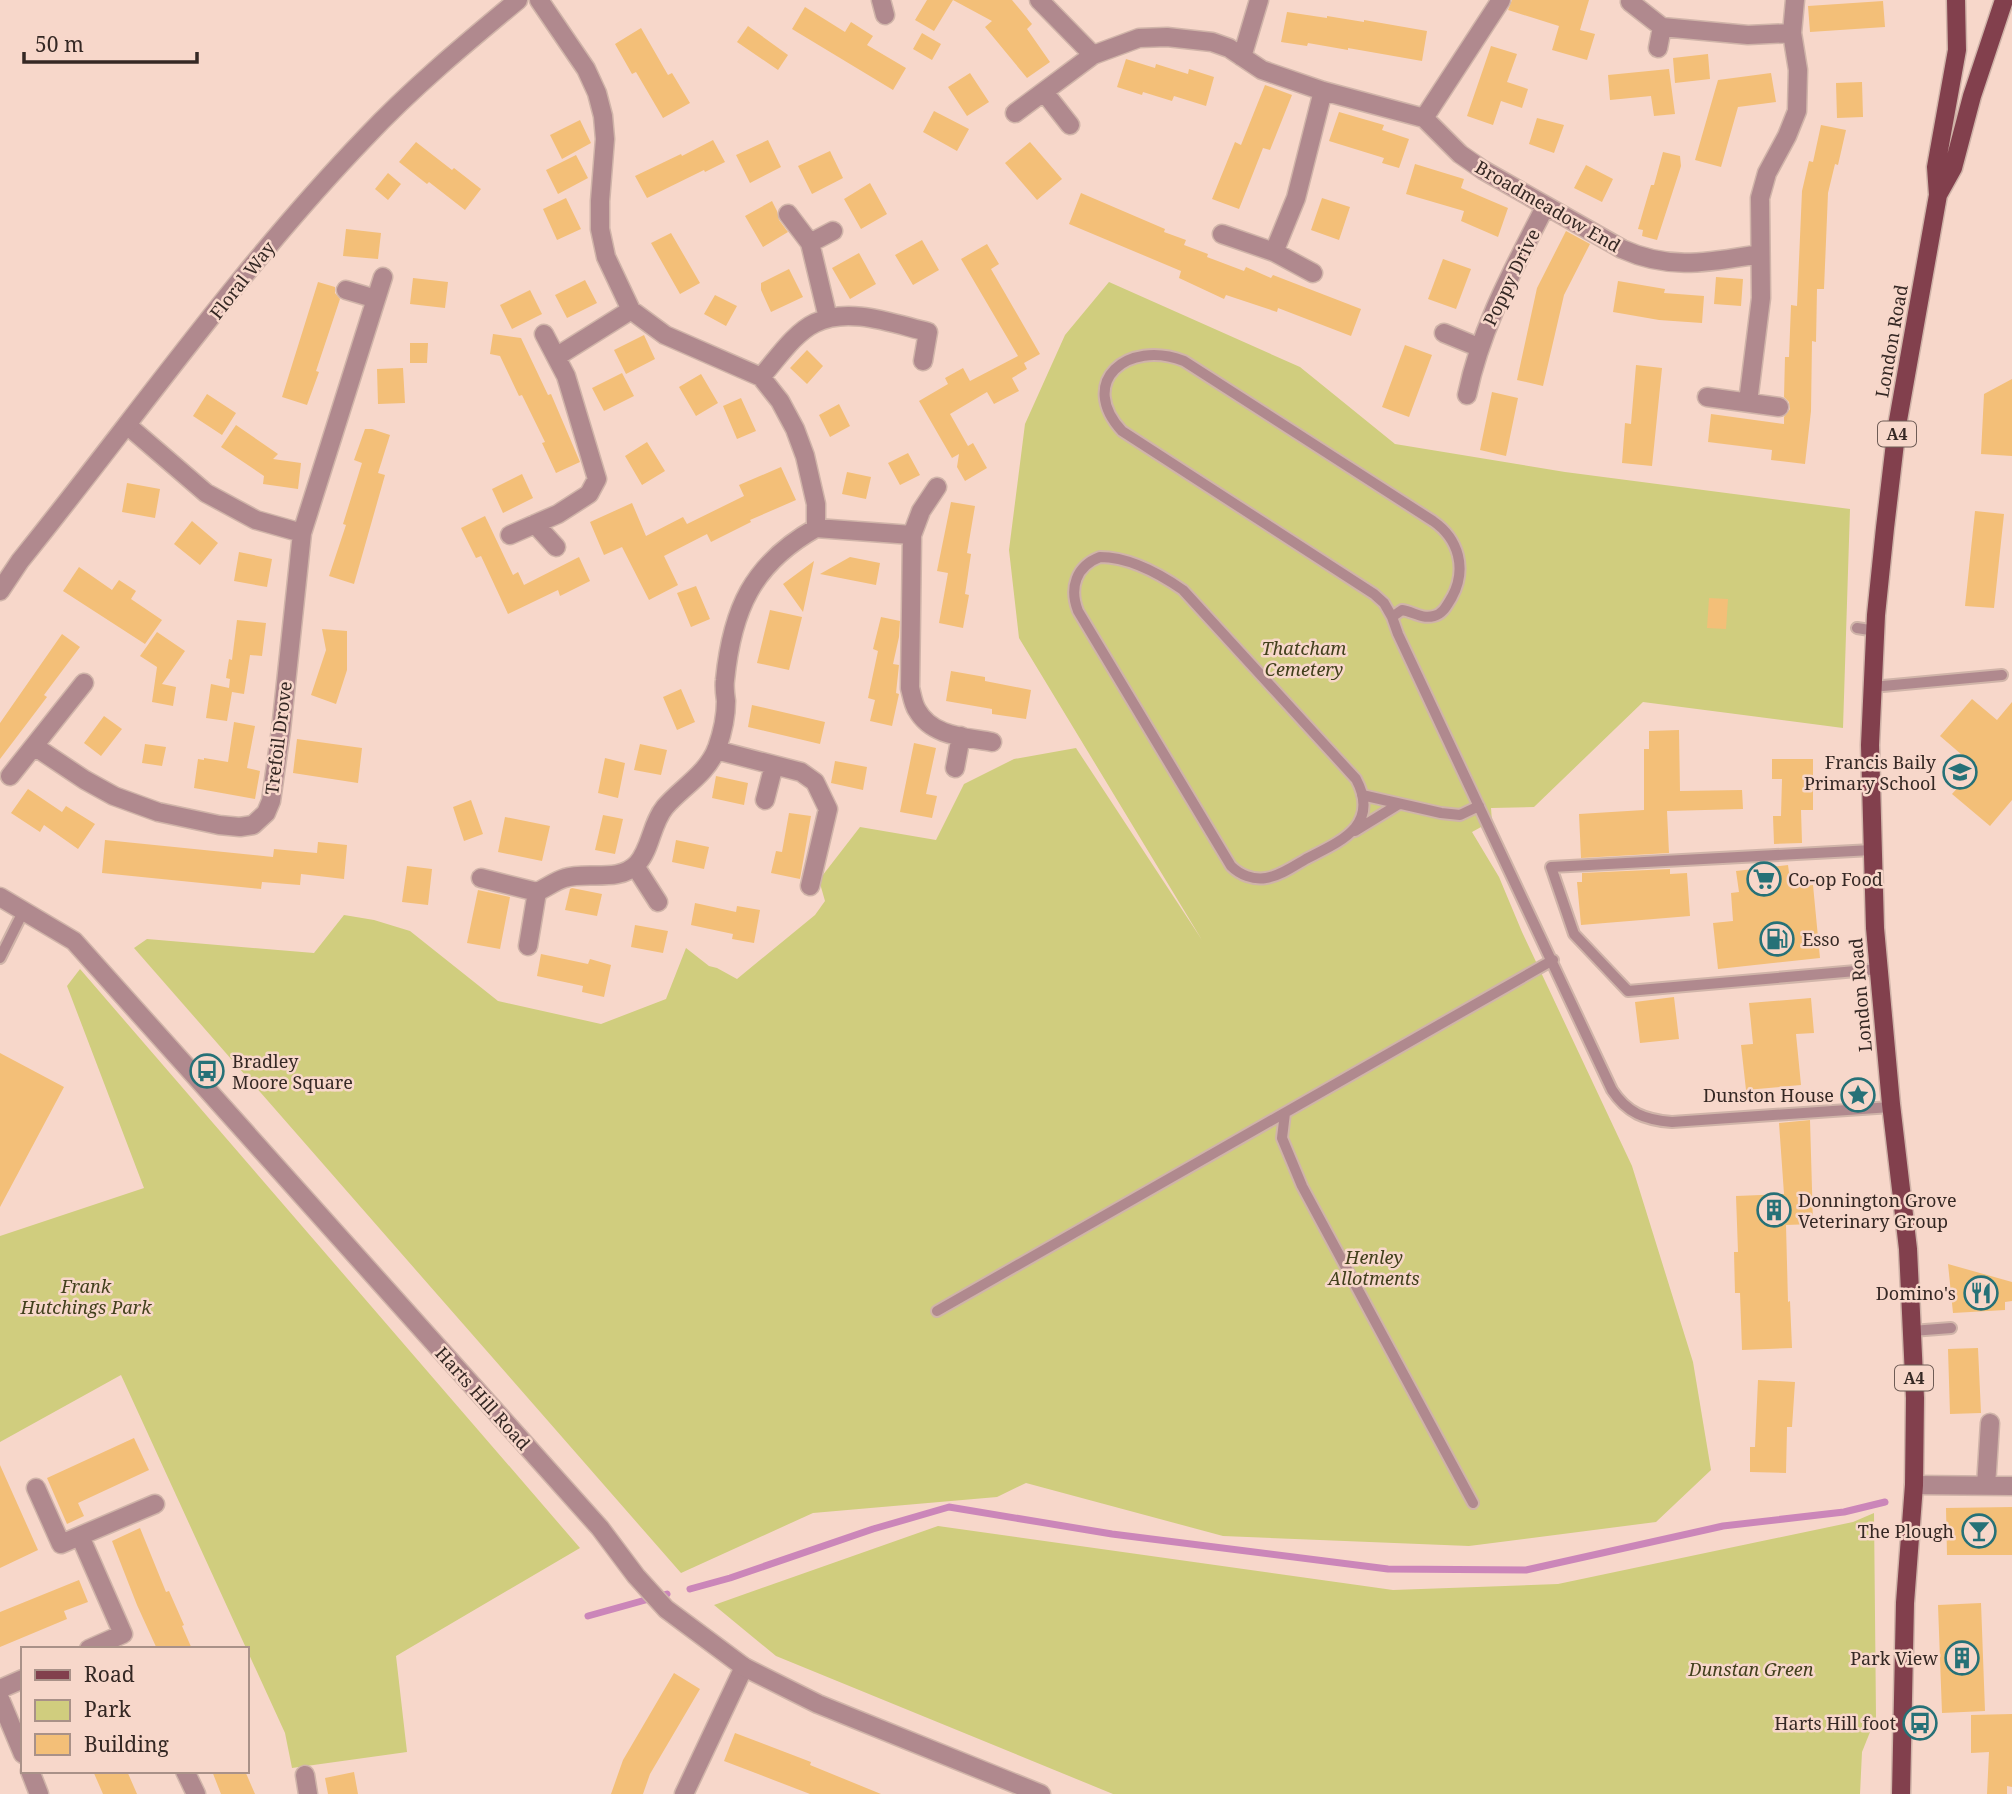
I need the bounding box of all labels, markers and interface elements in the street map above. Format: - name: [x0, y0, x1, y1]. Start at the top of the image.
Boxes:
- scale bar: [24, 21, 198, 65]
- text: 50 m: [35, 30, 84, 58]
- street label: Broadmeadow End: [1471, 155, 1625, 257]
- street label: Poppy Drive: [1477, 224, 1545, 330]
- street label: Floral Way: [204, 235, 280, 324]
- street label: London Road: [1869, 283, 1913, 399]
- road number: A4: [1878, 422, 1916, 446]
- park label: Thatcham Cemetery: [1262, 636, 1346, 681]
- street label: Trefoil Drove: [259, 680, 297, 796]
- place label: Francis Baily Primary School: [1804, 750, 1937, 795]
- school or university icon: Francis Baily Primary School: [1941, 753, 1979, 791]
- supermarket icon: Co-op Food: [1745, 860, 1783, 898]
- place label: Co-op Food: [1788, 867, 1883, 891]
- fuel station icon: Esso: [1758, 920, 1796, 958]
- place label: Esso: [1802, 927, 1840, 951]
- street label: London Road: [1843, 937, 1877, 1053]
- place label: Bradley Moore Square: [232, 1049, 353, 1094]
- bus stop icon: Bradley Moore Square: [188, 1052, 226, 1090]
- place icon: Dunston House: [1839, 1076, 1877, 1114]
- place label: Dunston House: [1703, 1083, 1834, 1107]
- place label: Donnington Grove Veterinary Group: [1798, 1188, 1957, 1233]
- building icon: Donnington Grove Veterinary Group: [1755, 1191, 1793, 1229]
- park label: Henley Allotments: [1326, 1245, 1420, 1290]
- park label: Frank Hutchings Park: [20, 1274, 152, 1319]
- restaurant icon: Domino's: [1962, 1274, 2000, 1312]
- place label: Domino's: [1876, 1281, 1956, 1305]
- street label: Harts Hill Road: [430, 1341, 536, 1455]
- road number: A4: [1895, 1366, 1933, 1390]
- bar icon: The Plough: [1960, 1512, 1998, 1550]
- place label: The Plough: [1858, 1519, 1954, 1543]
- building icon: Park View: [1943, 1639, 1981, 1677]
- place label: Park View: [1850, 1646, 1938, 1670]
- legend: [21, 1647, 248, 1773]
- park label: Dunstan Green: [1688, 1657, 1814, 1681]
- text: Road: [84, 1660, 135, 1688]
- text: Park: [84, 1695, 131, 1723]
- bus stop icon: Harts Hill foot: [1901, 1704, 1939, 1742]
- place label: Harts Hill foot: [1774, 1711, 1896, 1735]
- text: Building: [84, 1730, 169, 1758]

